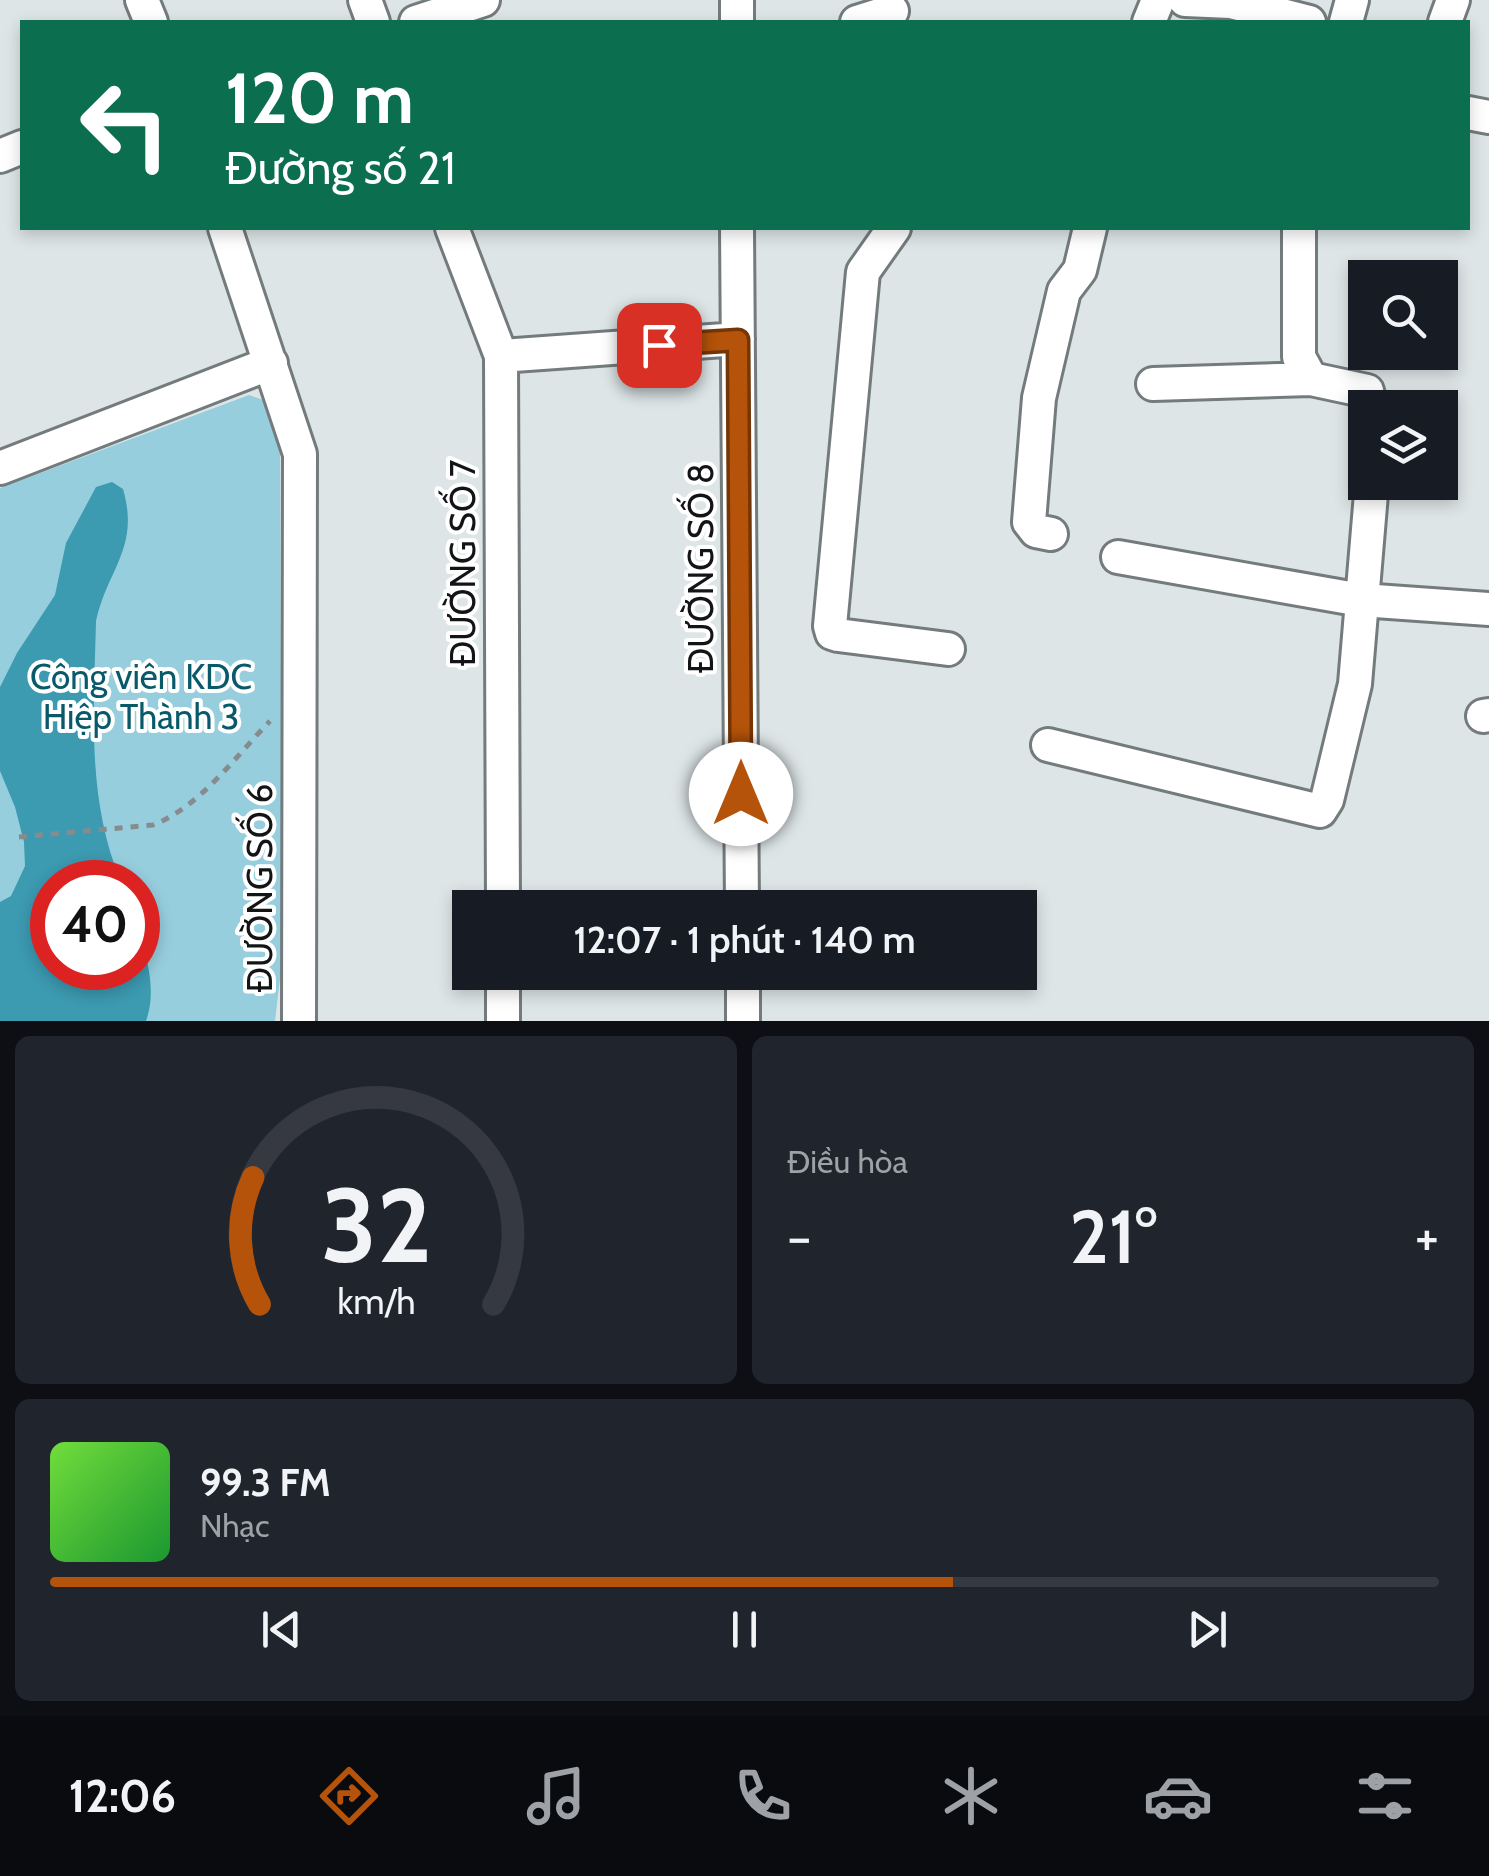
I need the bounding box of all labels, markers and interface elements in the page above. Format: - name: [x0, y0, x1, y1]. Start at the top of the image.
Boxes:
- text: 120 m: [225, 55, 414, 141]
- icon: left: [60, 60, 190, 190]
- text: Đường số 21: [225, 141, 456, 195]
- map controls: [1348, 260, 1458, 500]
- button: search: [1348, 260, 1458, 370]
- pin: [617, 303, 702, 388]
- icon: arrive: [632, 318, 687, 373]
- button: layers: [1348, 390, 1458, 500]
- street label: ĐƯỜNG SỐ 7: [438, 459, 484, 666]
- street label: ĐƯỜNG SỐ 8: [676, 463, 722, 673]
- park label: Công viên KDC Hiệp Thành 3: [30, 655, 252, 738]
- position arrow: [689, 742, 793, 846]
- street label: ĐƯỜNG SỐ 6: [235, 784, 281, 992]
- speed limit sign: 40: [30, 860, 160, 990]
- text: 12:07 · 1 phút · 140 m: [573, 916, 916, 963]
- text: Điều hòa: [787, 1142, 908, 1181]
- text: 32: [320, 1162, 432, 1288]
- text: 21°: [1069, 1191, 1157, 1282]
- text: −: [787, 1203, 811, 1270]
- text: +: [1415, 1203, 1439, 1270]
- text: km/h: [337, 1280, 415, 1323]
- text: 99.3 FM: [200, 1459, 331, 1506]
- text: Nhạc: [200, 1506, 269, 1545]
- icon: previous: [254, 1602, 309, 1657]
- icon: pause: [717, 1602, 772, 1657]
- icon: next: [1180, 1602, 1235, 1657]
- icon: directions: [314, 1761, 384, 1831]
- icon: music: [521, 1761, 591, 1831]
- icon: phone: [728, 1761, 798, 1831]
- icon: climate: [936, 1761, 1006, 1831]
- icon: car: [1143, 1761, 1213, 1831]
- icon: filters: [1350, 1761, 1420, 1831]
- text: 12:06: [69, 1769, 176, 1823]

